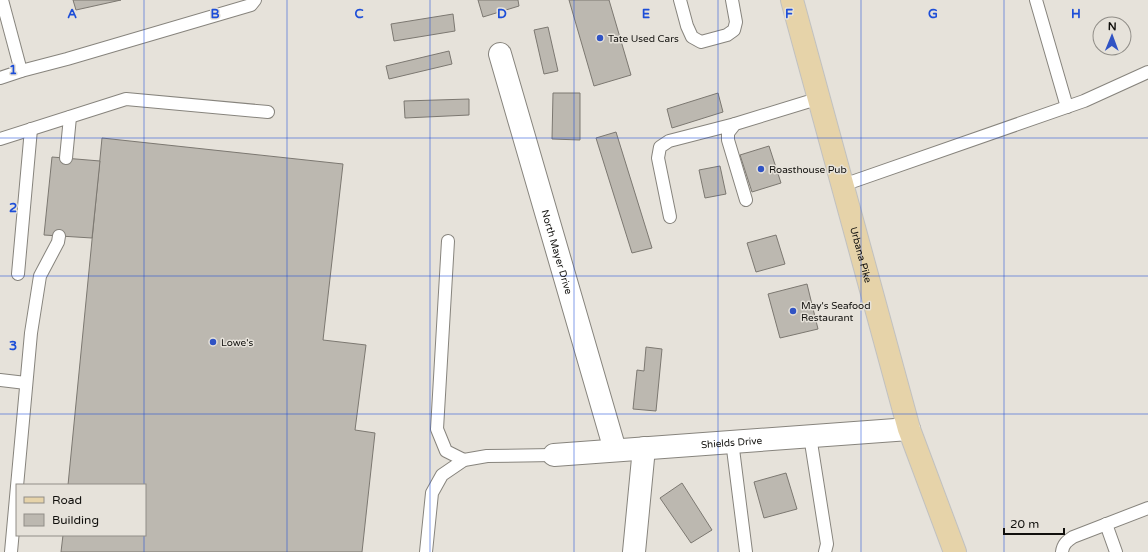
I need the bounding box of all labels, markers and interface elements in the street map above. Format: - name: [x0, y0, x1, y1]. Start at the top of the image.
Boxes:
- text: A: [67, 6, 77, 22]
- text: B: [210, 6, 220, 22]
- text: C: [354, 6, 364, 22]
- text: D: [497, 6, 507, 22]
- text: E: [642, 6, 650, 22]
- text: F: [785, 6, 793, 22]
- text: G: [928, 6, 938, 22]
- text: H: [1071, 6, 1081, 22]
- north arrow: [1092, 16, 1132, 56]
- text: N: [1108, 20, 1117, 33]
- marker: Tate Used Cars: [595, 33, 605, 43]
- place label: Tate Used Cars: [608, 33, 679, 45]
- text: 1: [9, 62, 17, 78]
- marker: Roasthouse Pub: [756, 164, 766, 174]
- place label: Roasthouse Pub: [769, 164, 847, 176]
- text: 2: [9, 200, 17, 216]
- street label: North Mayer Drive: [539, 208, 575, 296]
- street label: Urbana Pike: [847, 226, 874, 285]
- place label: May's Seafood Restaurant: [801, 300, 871, 324]
- marker: May's Seafood Restaurant: [788, 306, 798, 316]
- marker: Lowe's: [208, 337, 218, 347]
- place label: Lowe's: [221, 337, 253, 349]
- text: 3: [9, 338, 17, 354]
- street label: Shields Drive: [701, 435, 763, 451]
- legend: [16, 484, 146, 536]
- text: Road: [52, 493, 82, 507]
- scale bar: [1004, 510, 1064, 536]
- text: Building: [52, 513, 99, 527]
- text: 20 m: [1010, 517, 1039, 531]

